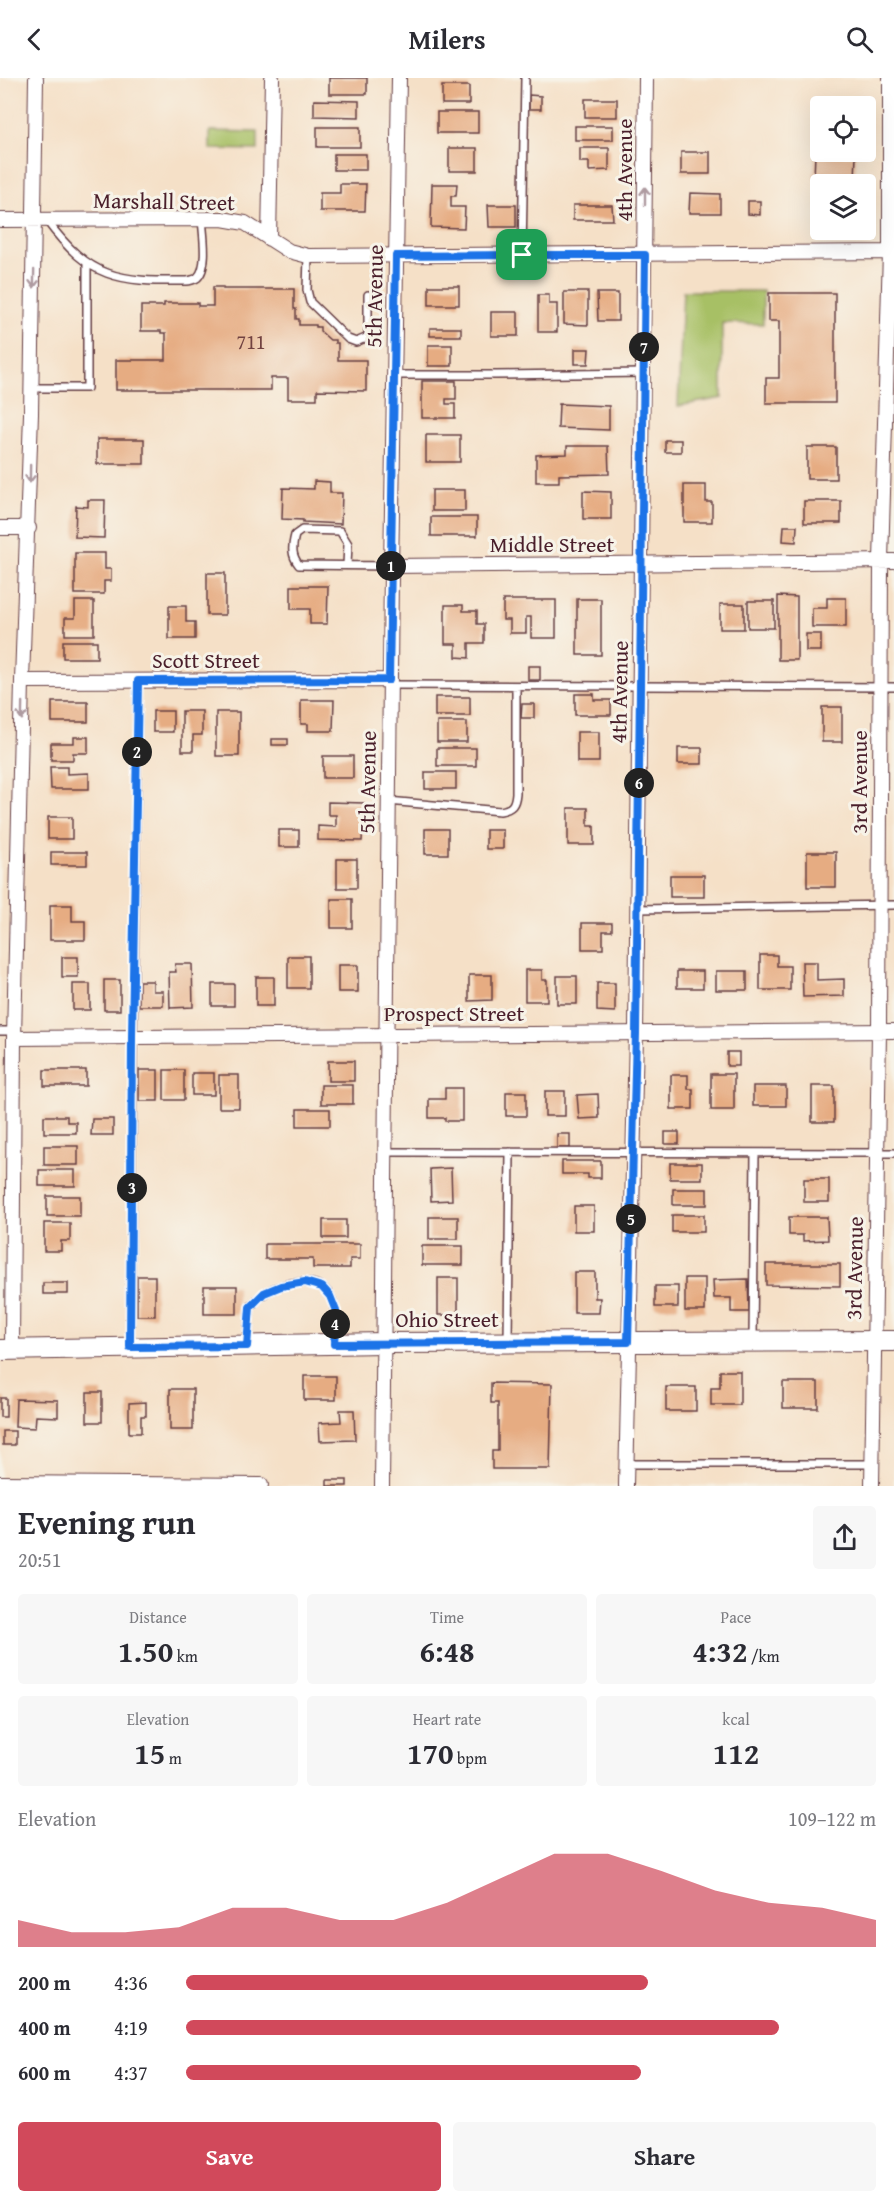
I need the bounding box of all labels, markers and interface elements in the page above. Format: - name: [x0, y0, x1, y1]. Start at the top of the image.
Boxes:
- text: Milers: [408, 19, 486, 59]
- icon: back: [18, 23, 51, 56]
- icon: search: [843, 23, 876, 56]
- map controls: [810, 96, 876, 240]
- button: locate: [810, 96, 876, 162]
- street label: 4th Avenue: [608, 118, 640, 222]
- button: layers: [810, 174, 876, 240]
- street label: Marshall Street: [93, 184, 235, 218]
- one-way arrow: [639, 187, 651, 207]
- pin: [496, 229, 547, 280]
- icon: arrive: [505, 238, 538, 271]
- street label: 5th Avenue: [357, 244, 391, 348]
- one-way arrow: [28, 269, 40, 289]
- house number: 711: [237, 327, 265, 356]
- pin: 7: [629, 332, 659, 362]
- text: 7: [640, 335, 648, 359]
- one-way arrow: [24, 464, 36, 484]
- street label: Middle Street: [490, 528, 615, 560]
- pin: 1: [376, 551, 406, 581]
- text: 1: [387, 554, 395, 578]
- street label: 4th Avenue: [602, 640, 636, 744]
- street label: Scott Street: [152, 644, 260, 676]
- one-way arrow: [16, 701, 27, 721]
- street label: 5th Avenue: [350, 730, 384, 834]
- street label: 3rd Avenue: [843, 730, 875, 834]
- pin: 2: [122, 737, 152, 767]
- text: 2: [133, 740, 141, 764]
- pin: 6: [624, 768, 654, 798]
- text: 6: [635, 771, 643, 795]
- street label: Prospect Street: [384, 997, 525, 1029]
- pin: 3: [117, 1173, 147, 1203]
- text: 3: [128, 1176, 136, 1200]
- pin: 5: [616, 1204, 646, 1234]
- text: 5: [627, 1207, 635, 1231]
- street label: 3rd Avenue: [837, 1216, 871, 1320]
- street label: Ohio Street: [395, 1303, 499, 1335]
- pin: 4: [320, 1309, 350, 1339]
- text: 4: [331, 1312, 339, 1336]
- text: Evening run: [18, 1498, 195, 1546]
- button: share: [813, 1506, 876, 1569]
- text: 20:51: [18, 1545, 61, 1574]
- text: Distance: [129, 1605, 187, 1629]
- text: Time: [430, 1605, 464, 1629]
- text: Pace: [721, 1605, 751, 1629]
- text: 1.50: [118, 1629, 173, 1673]
- text: 6:48: [419, 1629, 475, 1673]
- text: 4:32: [692, 1629, 747, 1673]
- text: km: [173, 1644, 198, 1668]
- text: /km: [747, 1644, 780, 1668]
- text: Elevation: [127, 1707, 189, 1731]
- text: Heart rate: [413, 1707, 481, 1731]
- text: kcal: [722, 1707, 750, 1731]
- text: 15: [134, 1731, 165, 1775]
- text: 170: [407, 1731, 454, 1775]
- text: 112: [713, 1731, 759, 1775]
- text: m: [165, 1746, 182, 1770]
- text: bpm: [454, 1746, 487, 1770]
- text: Elevation: [18, 1804, 96, 1833]
- text: 109–122 m: [788, 1804, 876, 1833]
- text: 200 m: [18, 1968, 71, 1997]
- text: 4:36: [114, 1968, 148, 1997]
- text: 400 m: [18, 2013, 71, 2042]
- text: 4:19: [114, 2013, 148, 2042]
- text: 600 m: [18, 2058, 71, 2087]
- text: 4:37: [114, 2058, 148, 2087]
- button: Save: [18, 2122, 441, 2191]
- button: Share: [453, 2122, 876, 2191]

